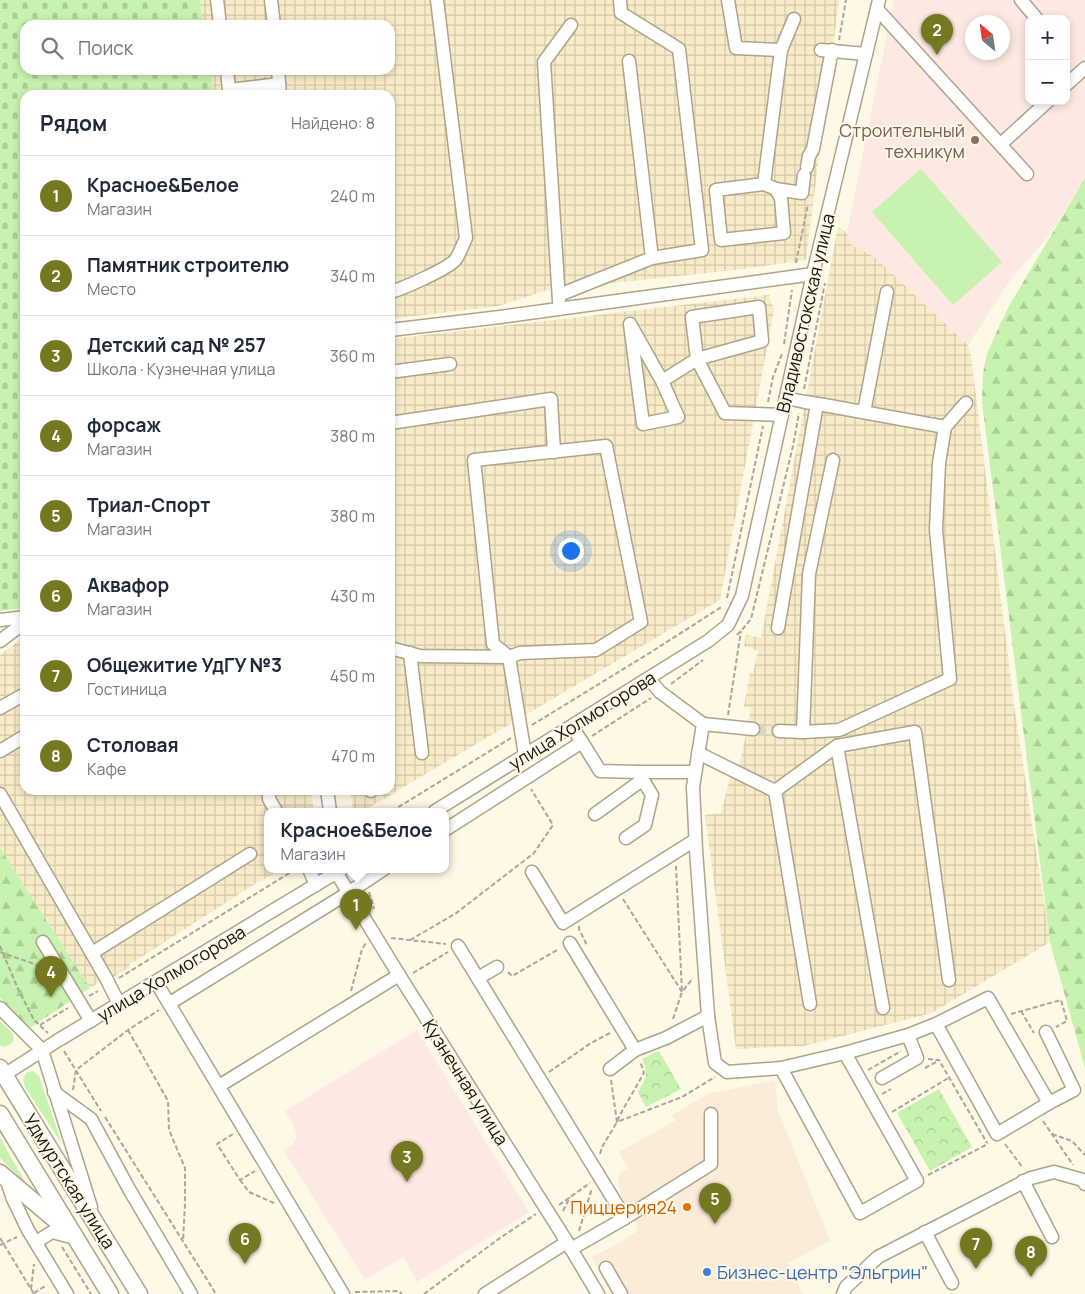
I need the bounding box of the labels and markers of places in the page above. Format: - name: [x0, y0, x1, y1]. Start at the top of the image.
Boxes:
- pin: 2: [921, 14, 953, 55]
- place label: Строительный техникум: [839, 118, 965, 163]
- marker: Строительный техникум: [969, 134, 981, 146]
- pin: 1: [340, 889, 372, 930]
- pin: 4: [35, 956, 67, 997]
- pin: 3: [391, 1141, 423, 1182]
- pin: 5: [699, 1183, 731, 1224]
- place label: Пиццерия24: [570, 1195, 677, 1219]
- marker: Пиццерия24: [681, 1201, 693, 1213]
- pin: 6: [229, 1223, 261, 1264]
- pin: 7: [960, 1228, 992, 1269]
- pin: 8: [1015, 1236, 1047, 1277]
- place label: Бизнес-центр "Эльгрин": [717, 1260, 928, 1284]
- marker: Бизнес-центр "Эльгрин": [701, 1266, 713, 1278]

